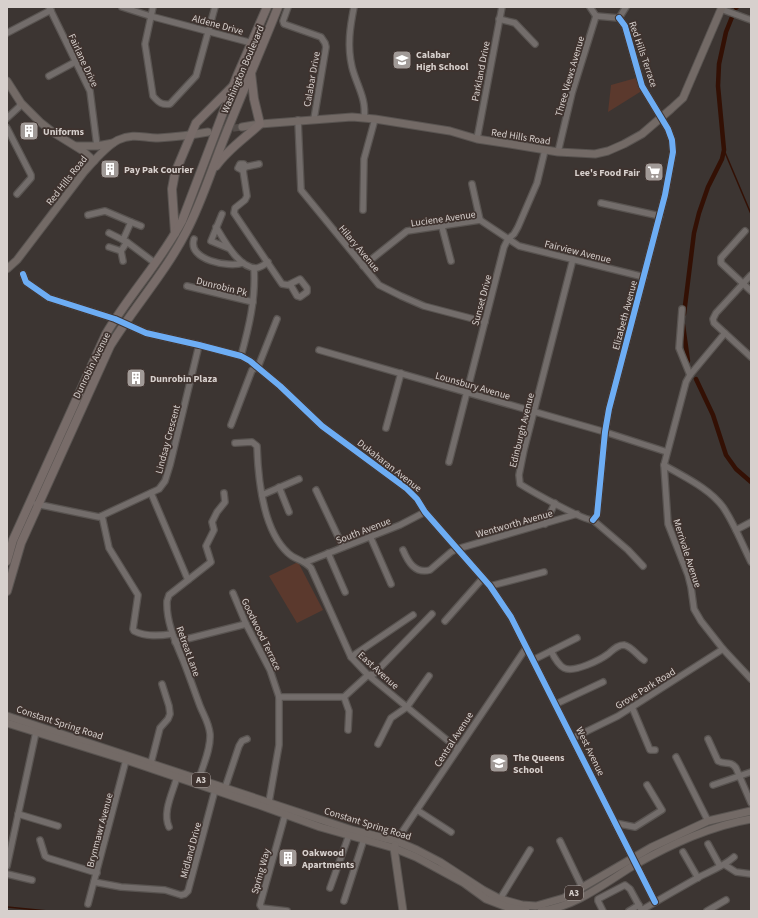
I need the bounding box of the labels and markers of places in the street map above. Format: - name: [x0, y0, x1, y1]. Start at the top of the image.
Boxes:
- place label: Calabar High School: [416, 48, 469, 74]
- school or university icon: Calabar High School: [391, 49, 413, 71]
- building icon: Uniforms: [18, 120, 40, 142]
- place label: Uniforms: [43, 125, 85, 139]
- building icon: Pay Pak Courier: [99, 158, 121, 180]
- supermarket icon: Lee's Food Fair: [643, 161, 665, 183]
- place label: Pay Pak Courier: [124, 163, 193, 177]
- place label: Lee's Food Fair: [575, 166, 640, 180]
- building icon: Dunrobin Plaza: [125, 367, 147, 389]
- place label: Dunrobin Plaza: [150, 372, 217, 386]
- place label: The Queens School: [513, 751, 565, 777]
- school or university icon: The Queens School: [488, 752, 510, 774]
- place label: Oakwood Apartments: [301, 846, 355, 872]
- building icon: Oakwood Apartments: [277, 847, 299, 869]

